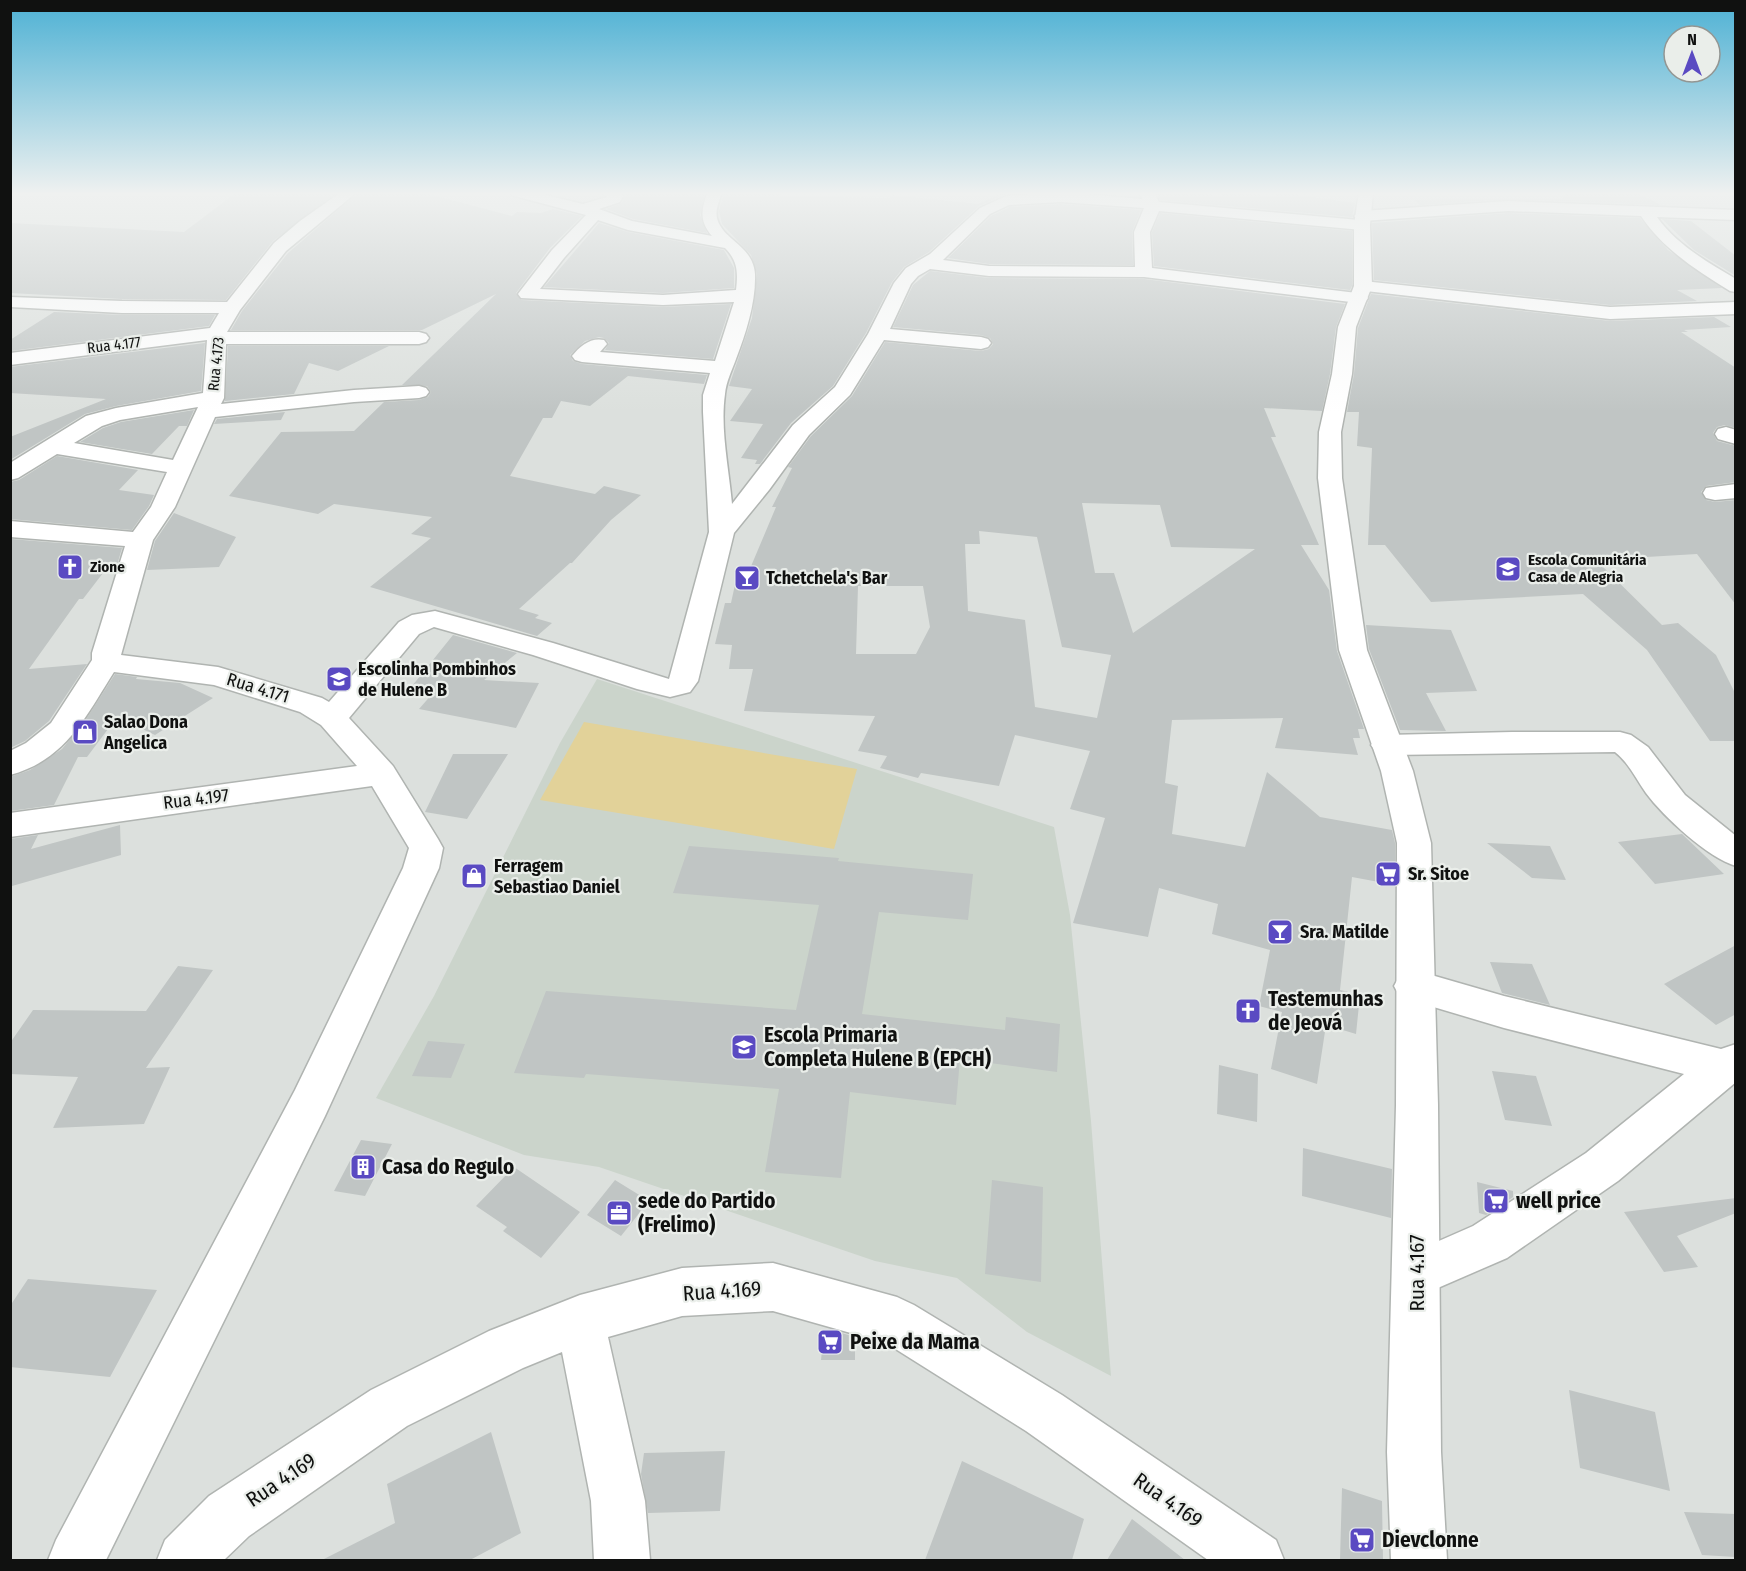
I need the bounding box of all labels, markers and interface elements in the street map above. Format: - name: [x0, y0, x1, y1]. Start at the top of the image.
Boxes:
- north arrow: [1662, 24, 1722, 84]
- text: N: [1687, 30, 1697, 49]
- street label: Rua 4.177: [86, 333, 142, 357]
- street label: Rua 4.173: [204, 336, 228, 392]
- place label: Escola Comunitária Casa de Alegria: [1528, 551, 1647, 586]
- church icon: Zione: [55, 552, 85, 582]
- school or university icon: Escola Comunitária Casa de Alegria: [1493, 554, 1523, 584]
- place label: Zione: [90, 558, 125, 576]
- bar icon: Tchetchela's Bar: [732, 563, 762, 593]
- place label: Tchetchela's Bar: [766, 567, 888, 589]
- place label: Escolinha Pombinhos de Hulene B: [358, 658, 516, 701]
- school or university icon: Escolinha Pombinhos de Hulene B: [324, 664, 354, 694]
- street label: Rua 4.171: [224, 668, 292, 708]
- place label: Salao Dona Angelica: [103, 711, 188, 754]
- shop icon: Salao Dona Angelica: [70, 717, 100, 747]
- street label: Rua 4.197: [162, 784, 230, 814]
- place label: Ferragem Sebastiao Daniel: [494, 855, 620, 898]
- supermarket icon: Sr. Sitoe: [1373, 859, 1403, 889]
- shop icon: Ferragem Sebastiao Daniel: [459, 861, 489, 891]
- place label: Sr. Sitoe: [1408, 863, 1469, 885]
- bar icon: Sra. Matilde: [1265, 917, 1295, 947]
- place label: Sra. Matilde: [1300, 921, 1389, 943]
- place label: Testemunhas de Jeová: [1268, 986, 1383, 1036]
- church icon: Testemunhas de Jeová: [1233, 996, 1263, 1026]
- place label: Escola Primaria Completa Hulene B (EPCH): [764, 1022, 991, 1072]
- school or university icon: Escola Primaria Completa Hulene B (EPCH): [729, 1032, 759, 1062]
- building icon: Casa do Regulo: [348, 1152, 378, 1182]
- place label: Casa do Regulo: [382, 1154, 514, 1180]
- supermarket icon: well price: [1481, 1186, 1511, 1216]
- place label: sede do Partido (Frelimo): [638, 1188, 775, 1238]
- place label: well price: [1516, 1188, 1601, 1214]
- office icon: sede do Partido (Frelimo): [604, 1198, 634, 1228]
- street label: Rua 4.167: [1404, 1235, 1430, 1311]
- street label: Rua 4.169: [682, 1275, 762, 1307]
- supermarket icon: Peixe da Mama: [815, 1327, 845, 1357]
- place label: Peixe da Mama: [850, 1329, 980, 1355]
- street label: Rua 4.169: [241, 1447, 321, 1513]
- street label: Rua 4.169: [1128, 1467, 1208, 1533]
- supermarket icon: Dievclonne: [1347, 1525, 1377, 1555]
- place label: Dievclonne: [1382, 1527, 1479, 1553]

